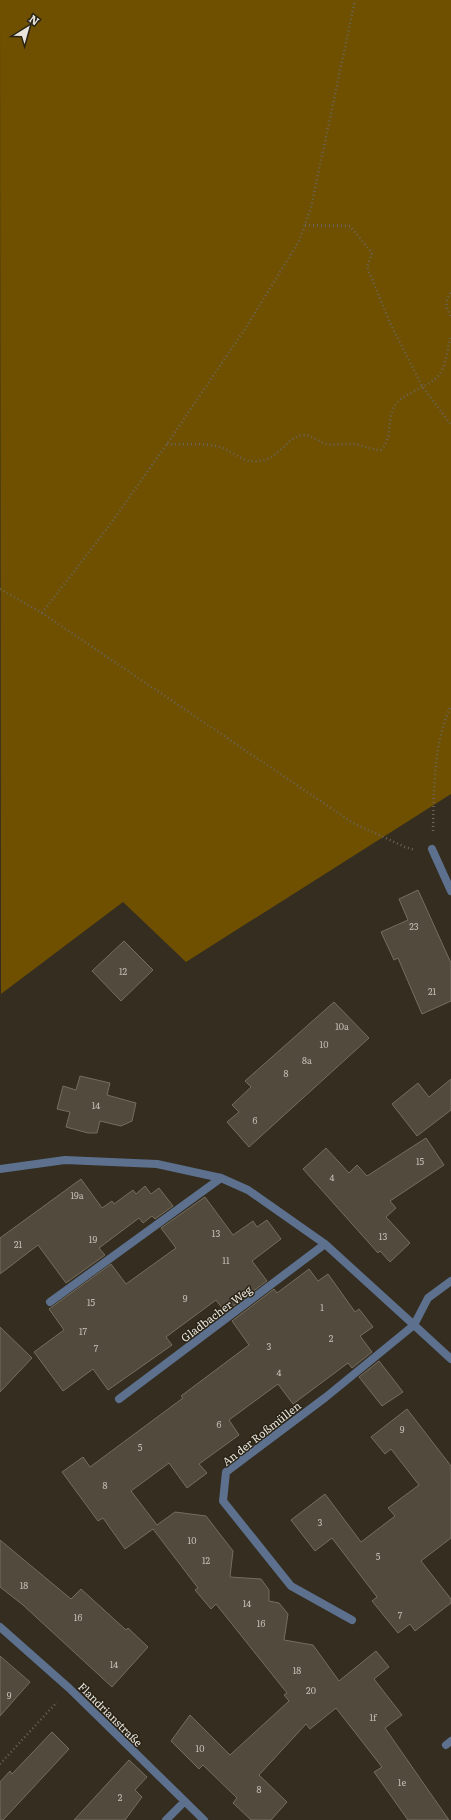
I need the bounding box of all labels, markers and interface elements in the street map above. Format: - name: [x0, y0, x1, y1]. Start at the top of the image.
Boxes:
- north arrow: [8, 8, 48, 48]
- text: N: [26, 10, 43, 28]
- house number: 23: [409, 919, 419, 933]
- house number: 12: [119, 964, 128, 978]
- house number: 21: [428, 984, 436, 998]
- house number: 10a: [335, 1019, 349, 1033]
- house number: 10: [320, 1037, 328, 1051]
- house number: 8a: [302, 1053, 312, 1067]
- house number: 8: [284, 1066, 289, 1080]
- house number: 14: [92, 1098, 100, 1112]
- house number: 6: [253, 1113, 258, 1127]
- house number: 15: [416, 1154, 425, 1168]
- house number: 4: [330, 1170, 335, 1184]
- house number: 19a: [70, 1188, 84, 1202]
- house number: 13: [212, 1226, 220, 1240]
- house number: 13: [379, 1229, 387, 1243]
- house number: 19: [89, 1232, 97, 1246]
- house number: 21: [14, 1237, 22, 1251]
- house number: 11: [222, 1253, 230, 1267]
- street label: Gladbacher Weg: [177, 1280, 256, 1345]
- house number: 9: [183, 1291, 188, 1305]
- house number: 15: [87, 1295, 96, 1309]
- house number: 1: [320, 1300, 324, 1314]
- house number: 17: [79, 1324, 87, 1338]
- house number: 2: [329, 1331, 334, 1345]
- house number: 3: [267, 1339, 272, 1353]
- house number: 7: [94, 1341, 99, 1355]
- house number: 4: [277, 1365, 282, 1379]
- street label: An der Roßmüllen: [218, 1397, 304, 1469]
- house number: 6: [217, 1417, 222, 1431]
- house number: 9: [400, 1422, 405, 1436]
- house number: 5: [138, 1440, 143, 1454]
- house number: 8: [103, 1478, 108, 1492]
- house number: 3: [318, 1515, 323, 1529]
- house number: 10: [188, 1533, 196, 1547]
- house number: 5: [376, 1549, 381, 1563]
- house number: 12: [202, 1553, 211, 1567]
- house number: 18: [20, 1578, 28, 1592]
- house number: 14: [243, 1596, 251, 1610]
- house number: 7: [398, 1608, 403, 1622]
- house number: 16: [74, 1610, 82, 1624]
- house number: 16: [257, 1616, 265, 1630]
- house number: 14: [110, 1657, 118, 1671]
- house number: 18: [293, 1663, 301, 1677]
- street label: Flandrianstraße: [75, 1678, 147, 1750]
- house number: 20: [306, 1683, 316, 1697]
- house number: 9: [7, 1688, 12, 1702]
- house number: 1f: [369, 1710, 378, 1724]
- house number: 10: [196, 1741, 204, 1755]
- house number: 1e: [398, 1775, 406, 1789]
- house number: 8: [257, 1782, 262, 1796]
- house number: 2: [118, 1790, 123, 1804]

